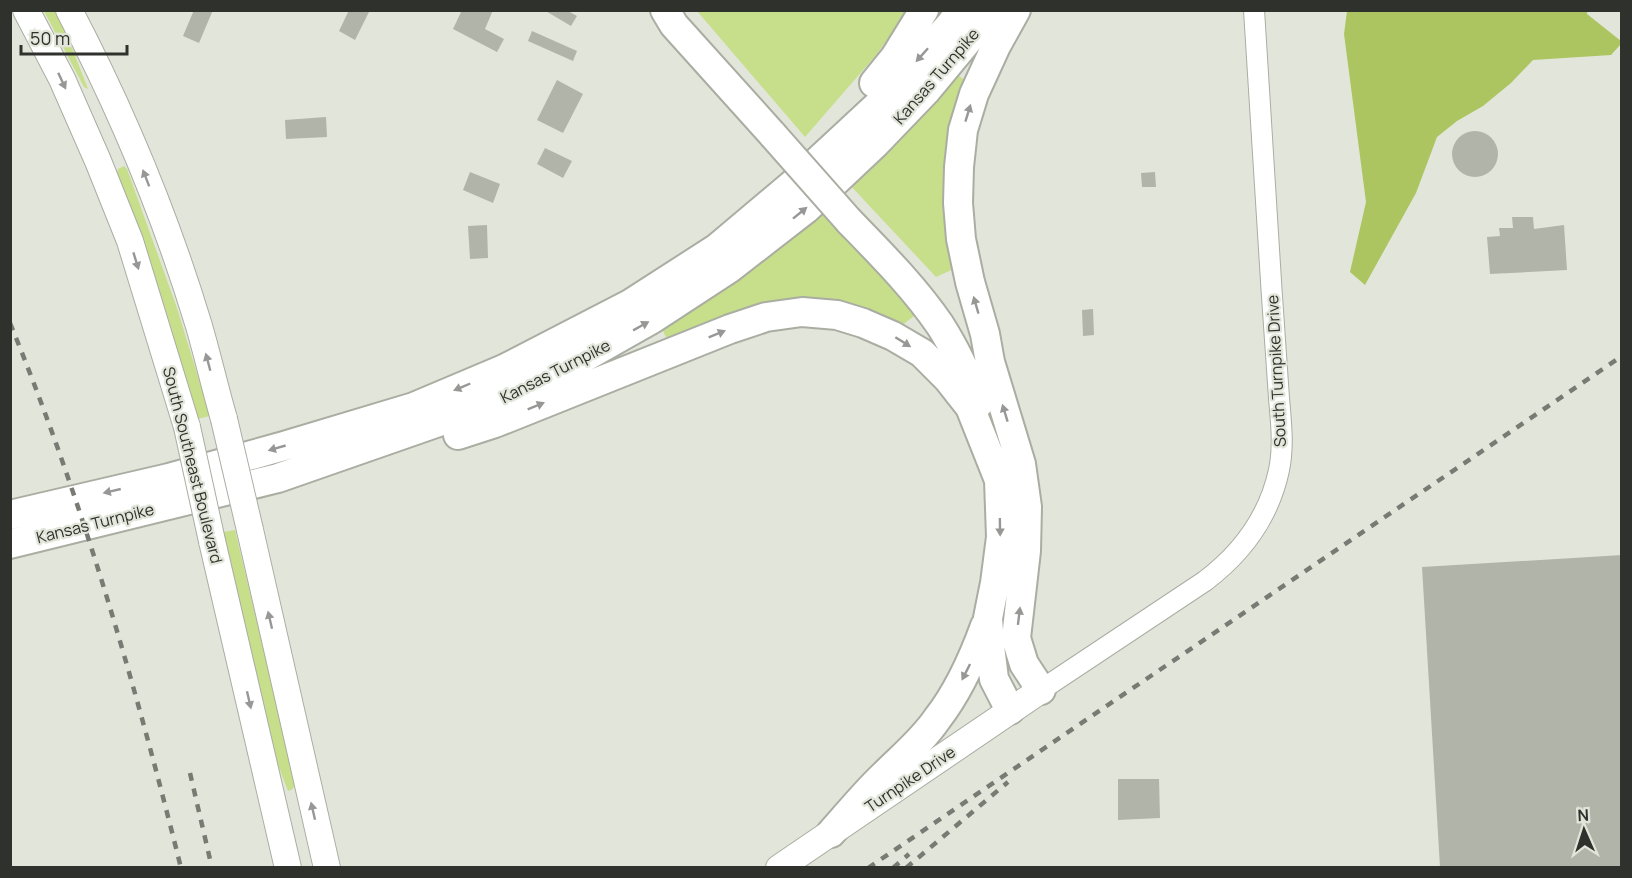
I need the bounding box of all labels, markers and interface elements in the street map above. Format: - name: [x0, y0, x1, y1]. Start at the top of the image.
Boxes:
- scale bar: [21, 18, 128, 56]
- street label: Kansas Turnpike: [888, 23, 984, 129]
- text: 50 m: [30, 26, 70, 50]
- one-way arrow: [916, 47, 929, 62]
- one-way arrow: [58, 73, 67, 90]
- one-way arrow: [964, 104, 973, 122]
- one-way arrow: [141, 169, 151, 187]
- one-way arrow: [792, 207, 808, 220]
- one-way arrow: [132, 252, 142, 270]
- street label: South Turnpike Drive: [1261, 294, 1291, 448]
- one-way arrow: [971, 296, 981, 314]
- one-way arrow: [633, 321, 650, 331]
- one-way arrow: [708, 329, 726, 338]
- street label: Kansas Turnpike: [496, 334, 614, 408]
- one-way arrow: [895, 336, 911, 347]
- one-way arrow: [203, 353, 213, 372]
- street label: South Southeast Boulevard: [158, 364, 228, 566]
- one-way arrow: [453, 382, 470, 391]
- one-way arrow: [527, 401, 545, 410]
- one-way arrow: [1000, 404, 1009, 422]
- one-way arrow: [268, 444, 286, 453]
- one-way arrow: [103, 486, 121, 496]
- street label: Kansas Turnpike: [34, 498, 156, 548]
- one-way arrow: [996, 518, 1005, 537]
- one-way arrow: [1014, 607, 1024, 626]
- one-way arrow: [265, 611, 275, 630]
- one-way arrow: [961, 664, 971, 681]
- one-way arrow: [244, 691, 254, 709]
- street label: Turnpike Drive: [861, 741, 959, 817]
- north arrow: [1554, 800, 1614, 860]
- one-way arrow: [308, 801, 317, 820]
- text: N: [1577, 804, 1590, 826]

